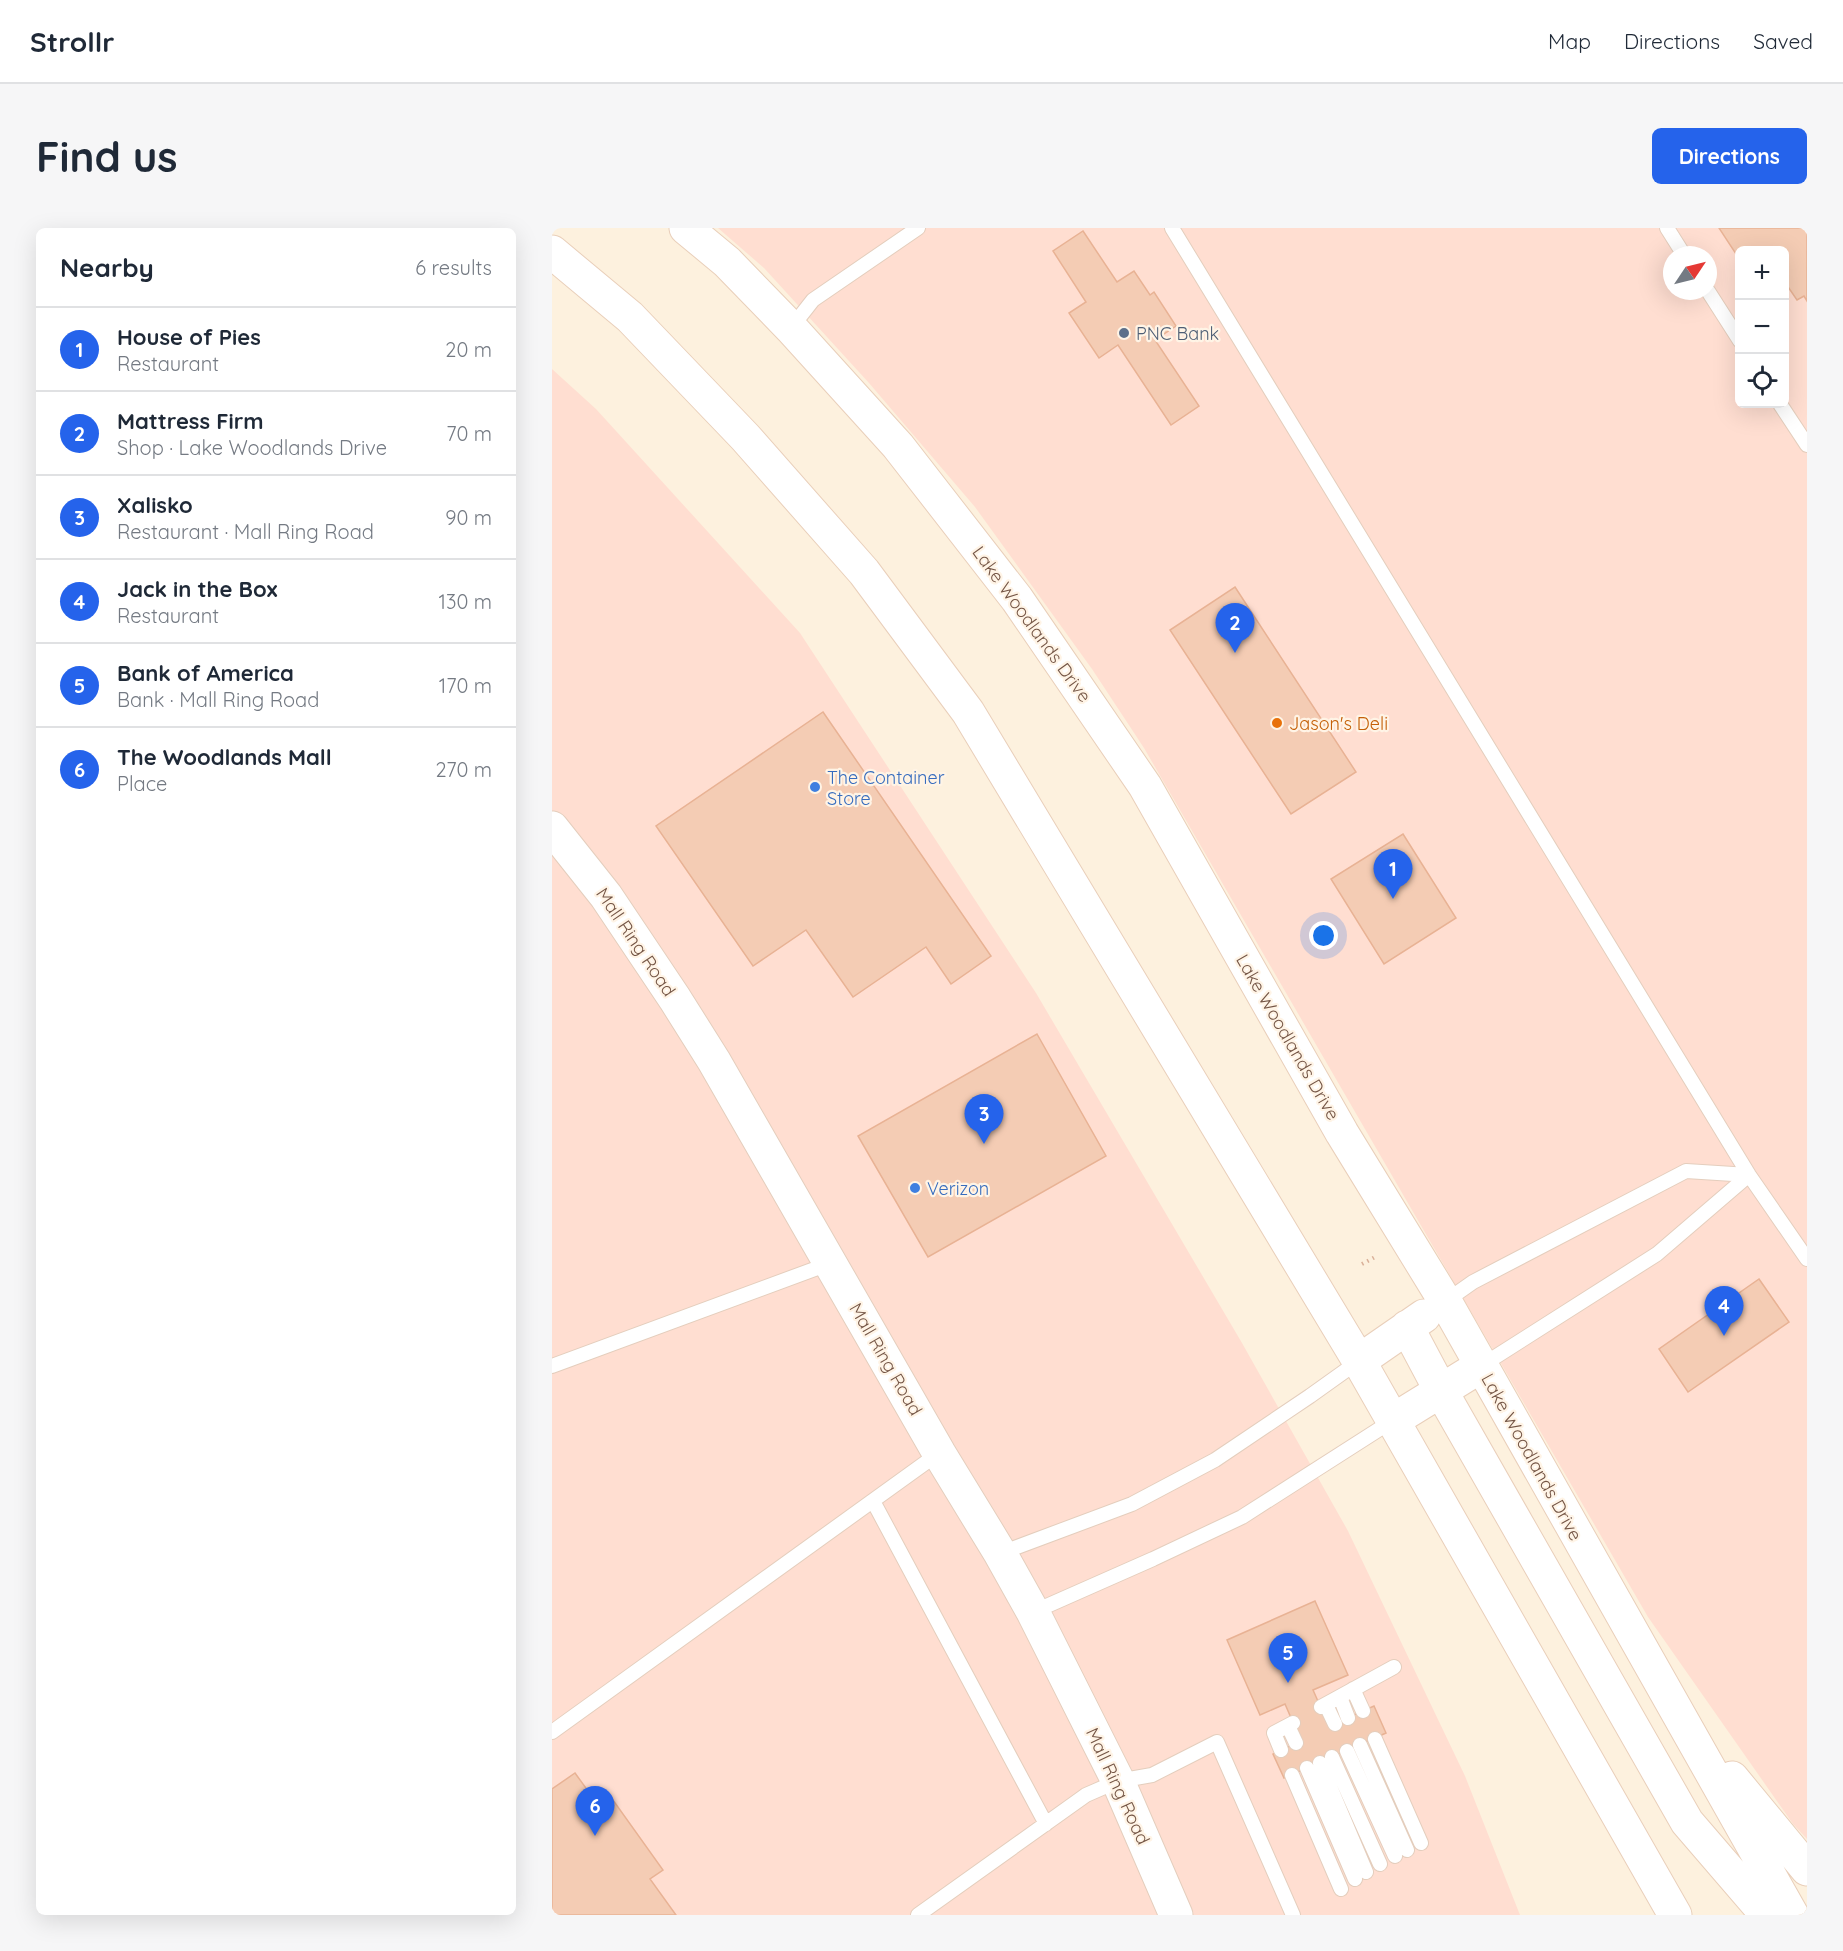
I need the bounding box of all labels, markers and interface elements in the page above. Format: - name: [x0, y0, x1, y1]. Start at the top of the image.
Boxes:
- text: Strollr: [30, 24, 114, 59]
- text: Map: [1548, 28, 1591, 54]
- text: Directions: [1624, 28, 1720, 54]
- text: Saved: [1753, 28, 1813, 54]
- button: Directions: [1652, 128, 1807, 184]
- text: Find us: [36, 130, 178, 183]
- north arrow: [1663, 246, 1717, 300]
- map controls: [1735, 246, 1789, 408]
- button: +: [1735, 246, 1789, 300]
- text: Nearby: [60, 251, 154, 284]
- text: 6 results: [415, 255, 492, 280]
- button: −: [1735, 300, 1789, 354]
- place label: PNC Bank: [1136, 322, 1219, 345]
- text: House of Pies: [117, 323, 261, 351]
- marker: PNC Bank: [1117, 326, 1131, 340]
- text: 1: [76, 337, 83, 362]
- text: 20 m: [445, 337, 492, 362]
- text: Restaurant: [117, 351, 219, 376]
- button: locate: [1735, 354, 1789, 408]
- text: Mattress Firm: [117, 407, 264, 435]
- text: 2: [74, 421, 85, 446]
- text: 70 m: [446, 421, 492, 446]
- text: Shop · Lake Woodlands Drive: [117, 435, 387, 460]
- text: Xalisko: [117, 491, 193, 519]
- text: 3: [74, 505, 85, 530]
- text: 90 m: [445, 505, 492, 530]
- text: Restaurant · Mall Ring Road: [117, 519, 374, 544]
- street label: Lake Woodlands Drive: [968, 541, 1096, 707]
- text: Jack in the Box: [117, 575, 277, 603]
- text: 4: [74, 589, 85, 614]
- text: 130 m: [439, 589, 492, 614]
- text: Restaurant: [117, 603, 219, 628]
- pin: 2: [1216, 604, 1254, 653]
- text: Bank of America: [117, 659, 294, 687]
- text: 5: [74, 673, 85, 698]
- text: 170 m: [439, 673, 492, 698]
- text: Bank · Mall Ring Road: [117, 687, 319, 712]
- place label: Jason's Deli: [1289, 712, 1388, 735]
- marker: Jason's Deli: [1270, 716, 1284, 730]
- text: The Woodlands Mall: [117, 743, 332, 771]
- text: 6: [74, 757, 85, 782]
- text: 270 m: [435, 757, 492, 782]
- place label: The Container Store: [827, 766, 945, 810]
- text: Place: [117, 771, 167, 796]
- marker: The Container Store: [808, 780, 822, 794]
- pin: 1: [1374, 850, 1412, 899]
- street label: Mall Ring Road: [591, 883, 681, 1001]
- your location: [1309, 921, 1338, 950]
- street label: Lake Woodlands Drive: [1231, 950, 1345, 1124]
- pin: 3: [964, 1094, 1004, 1144]
- place label: Verizon: [927, 1177, 989, 1200]
- marker: Verizon: [908, 1181, 922, 1195]
- pin: 4: [1704, 1286, 1744, 1336]
- street label: Mall Ring Road: [845, 1299, 927, 1419]
- street label: Lake Woodlands Drive: [1476, 1369, 1588, 1545]
- pin: 5: [1268, 1634, 1308, 1683]
- street label: Mall Ring Road: [1081, 1724, 1155, 1848]
- pin: 6: [576, 1786, 615, 1836]

